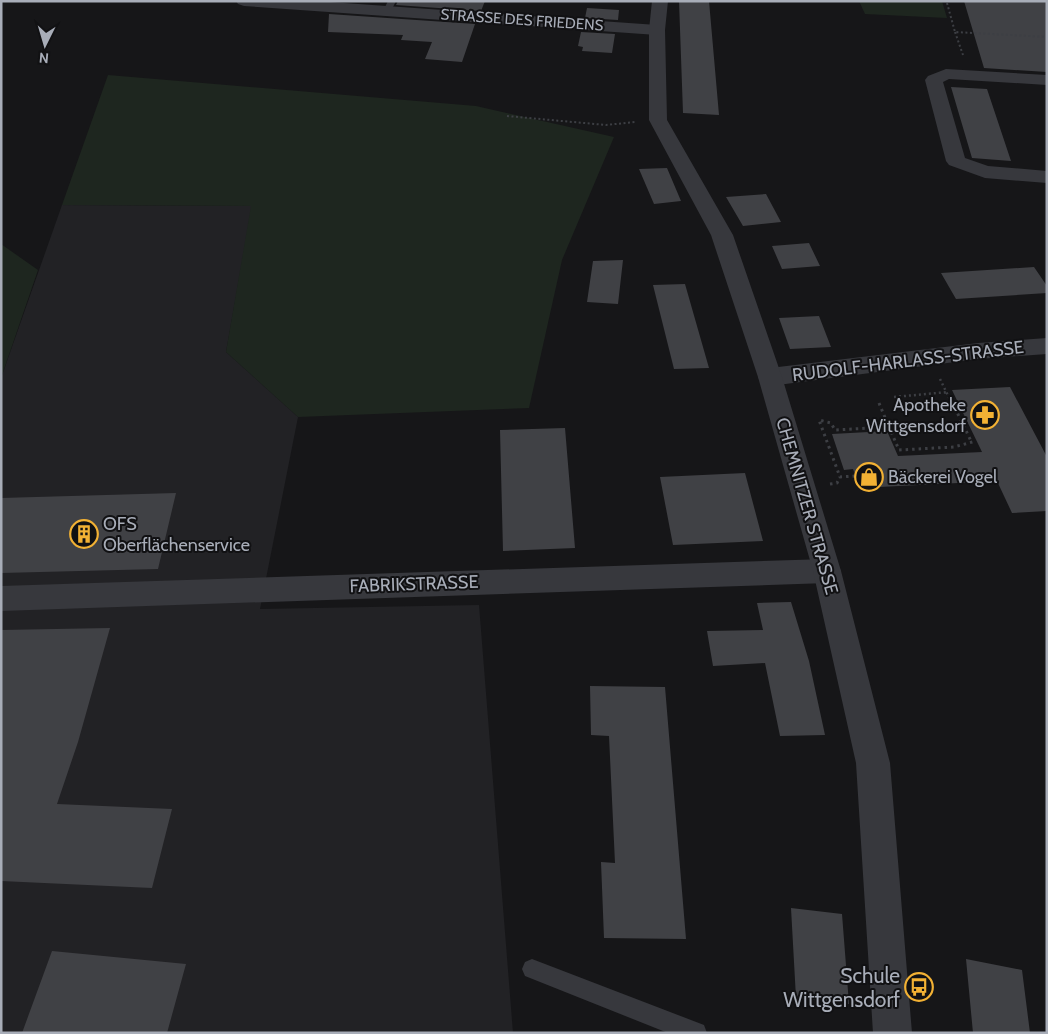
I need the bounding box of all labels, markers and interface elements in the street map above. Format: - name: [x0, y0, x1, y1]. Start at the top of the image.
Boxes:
- street label: STRASSE DES FRIEDENS: [440, 5, 604, 35]
- north arrow: [20, 20, 70, 70]
- text: N: [38, 49, 50, 67]
- street label: RUDOLF-HARLASS-STRASSE: [791, 336, 1025, 386]
- place label: Apotheke Wittgensdorf: [866, 394, 966, 437]
- pharmacy icon: Apotheke Wittgensdorf: [970, 400, 1000, 430]
- street label: CHEMNITZER STRASSE: [771, 415, 843, 597]
- shop icon: Bäckerei Vogel: [854, 462, 884, 492]
- place label: Bäckerei Vogel: [888, 466, 998, 488]
- place label: OFS Oberflächenservice: [103, 513, 250, 556]
- building icon: OFS Oberflächenservice: [69, 519, 99, 549]
- street label: FABRIKSTRASSE: [349, 571, 479, 597]
- place label: Schule Wittgensdorf: [783, 963, 900, 1012]
- bus stop icon: Schule Wittgensdorf: [904, 972, 934, 1002]

